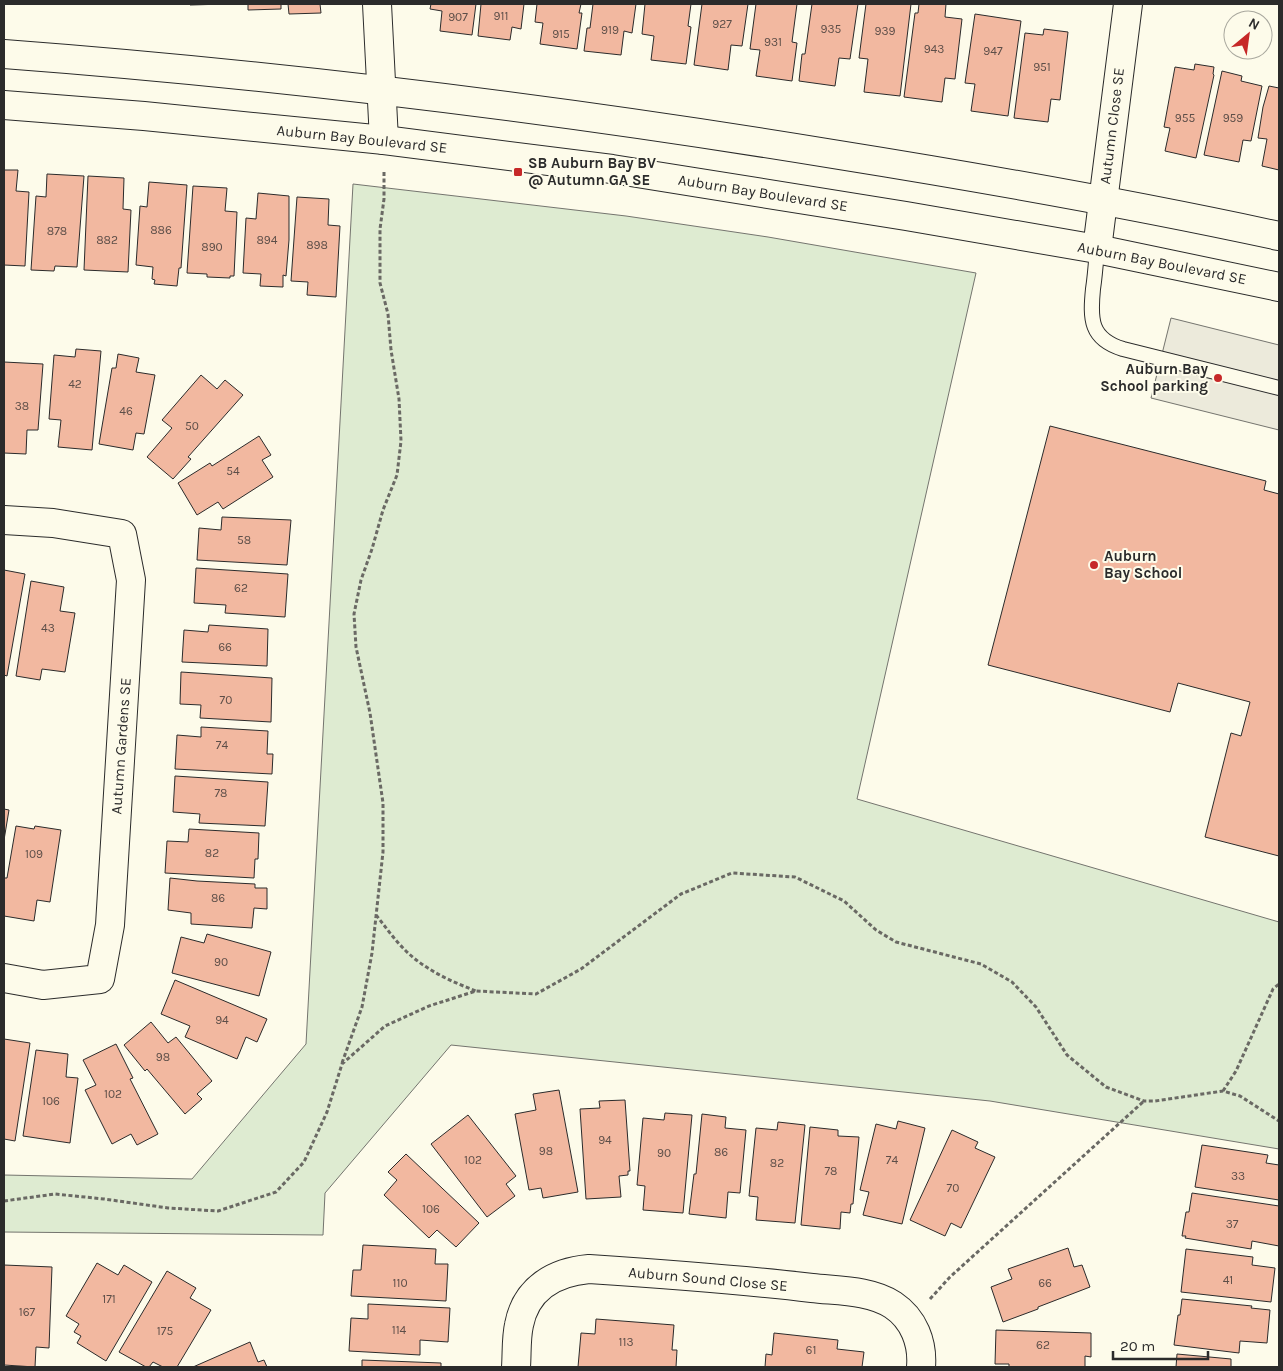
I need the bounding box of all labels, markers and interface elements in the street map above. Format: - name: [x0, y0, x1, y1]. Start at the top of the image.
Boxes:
- house number: 911: [494, 9, 508, 23]
- house number: 907: [448, 10, 468, 24]
- north arrow: [1223, 10, 1273, 60]
- text: N: [1246, 14, 1263, 34]
- house number: 927: [712, 17, 732, 31]
- house number: 935: [821, 22, 842, 36]
- house number: 919: [601, 23, 619, 37]
- house number: 939: [874, 24, 896, 38]
- house number: 915: [552, 27, 570, 41]
- house number: 931: [764, 35, 782, 49]
- house number: 943: [924, 42, 944, 56]
- house number: 947: [983, 44, 1003, 58]
- house number: 951: [1033, 60, 1051, 74]
- street label: Autumn Close SE: [1096, 67, 1128, 185]
- house number: 955: [1175, 111, 1195, 125]
- house number: 959: [1223, 111, 1243, 125]
- street label: Auburn Bay Boulevard SE: [276, 121, 448, 157]
- place label: SB Auburn Bay BV @ Autumn GA SE: [528, 154, 656, 189]
- marker: SB Auburn Bay BV @ Autumn GA SE: [512, 166, 524, 178]
- street label: Auburn Bay Boulevard SE: [677, 171, 849, 215]
- house number: 886: [150, 223, 172, 237]
- house number: 878: [47, 224, 67, 238]
- house number: 882: [96, 233, 118, 247]
- house number: 894: [256, 233, 278, 247]
- house number: 898: [306, 238, 328, 252]
- street label: Auburn Bay Boulevard SE: [1076, 238, 1248, 288]
- house number: 890: [201, 240, 223, 254]
- place label: Auburn Bay School parking: [1100, 360, 1208, 395]
- marker: Auburn Bay School parking: [1212, 372, 1224, 384]
- house number: 42: [68, 377, 82, 391]
- house number: 38: [15, 399, 29, 413]
- house number: 46: [119, 404, 133, 418]
- house number: 50: [185, 419, 199, 433]
- house number: 54: [226, 464, 240, 478]
- house number: 58: [237, 533, 251, 547]
- place label: Auburn Bay School: [1104, 547, 1182, 582]
- marker: Auburn Bay School: [1088, 559, 1100, 571]
- house number: 62: [234, 581, 248, 595]
- house number: 43: [41, 621, 55, 635]
- house number: 66: [218, 640, 232, 654]
- street label: Autumn Gardens SE: [107, 677, 135, 815]
- house number: 70: [220, 693, 232, 707]
- house number: 74: [216, 738, 228, 752]
- house number: 78: [214, 786, 228, 800]
- house number: 82: [205, 846, 219, 860]
- house number: 109: [25, 847, 43, 861]
- house number: 86: [211, 891, 225, 905]
- house number: 90: [214, 955, 228, 969]
- house number: 94: [215, 1013, 229, 1027]
- house number: 98: [156, 1050, 170, 1064]
- house number: 102: [104, 1087, 122, 1101]
- house number: 106: [42, 1094, 60, 1108]
- house number: 94: [598, 1133, 612, 1147]
- house number: 98: [539, 1144, 553, 1158]
- house number: 86: [714, 1145, 728, 1159]
- house number: 90: [657, 1146, 671, 1160]
- house number: 102: [464, 1153, 482, 1167]
- house number: 74: [886, 1153, 898, 1167]
- house number: 82: [770, 1156, 784, 1170]
- house number: 78: [824, 1164, 838, 1178]
- house number: 33: [1231, 1169, 1245, 1183]
- house number: 70: [947, 1181, 959, 1195]
- house number: 106: [422, 1202, 440, 1216]
- house number: 37: [1226, 1217, 1239, 1231]
- street label: Auburn Sound Close SE: [628, 1263, 788, 1295]
- house number: 41: [1223, 1273, 1233, 1287]
- house number: 110: [392, 1276, 408, 1290]
- house number: 66: [1038, 1276, 1052, 1290]
- house number: 171: [102, 1292, 116, 1306]
- house number: 167: [19, 1305, 36, 1319]
- house number: 114: [392, 1323, 407, 1337]
- house number: 175: [157, 1324, 173, 1338]
- scale bar: [1113, 1328, 1208, 1360]
- house number: 113: [618, 1335, 634, 1349]
- text: 20 m: [1120, 1337, 1155, 1355]
- house number: 62: [1036, 1338, 1050, 1352]
- house number: 61: [806, 1343, 816, 1357]

